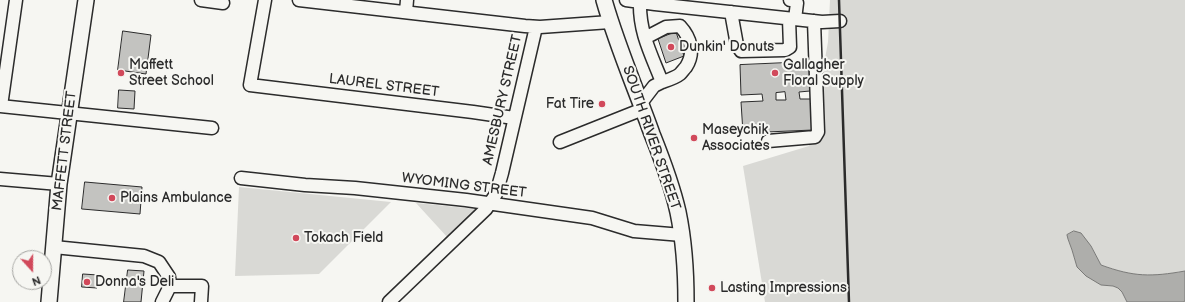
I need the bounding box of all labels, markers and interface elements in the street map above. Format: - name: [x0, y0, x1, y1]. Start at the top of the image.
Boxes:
- street label: AMESBURY STREET: [480, 33, 526, 167]
- place label: Dunkin' Donuts: [679, 39, 774, 55]
- marker: Dunkin' Donuts: [666, 42, 676, 52]
- place label: Maffett Street School: [129, 57, 214, 90]
- place label: Gallagher Floral Supply: [783, 57, 864, 90]
- street label: SOUTH RIVER STREET: [618, 64, 684, 212]
- marker: Maffett Street School: [116, 68, 126, 78]
- marker: Gallagher Floral Supply: [770, 68, 780, 78]
- street label: LAUREL STREET: [328, 71, 440, 101]
- street label: MAFFETT STREET: [49, 90, 81, 212]
- place label: Fat Tire: [546, 96, 594, 112]
- marker: Fat Tire: [597, 99, 607, 109]
- place label: Maseychik Associates: [702, 122, 770, 154]
- marker: Maseychik Associates: [689, 133, 699, 143]
- street label: WYOMING STREET: [401, 170, 527, 202]
- place label: Plains Ambulance: [120, 190, 232, 206]
- marker: Plains Ambulance: [107, 193, 117, 203]
- place label: Tokach Field: [304, 230, 383, 246]
- marker: Tokach Field: [291, 233, 301, 243]
- north arrow: [12, 250, 52, 290]
- text: N: [30, 273, 42, 288]
- place label: Donna's Deli: [95, 274, 174, 290]
- marker: Donna's Deli: [82, 277, 92, 287]
- place label: Lasting Impressions: [720, 280, 847, 296]
- marker: Lasting Impressions: [707, 283, 717, 293]

